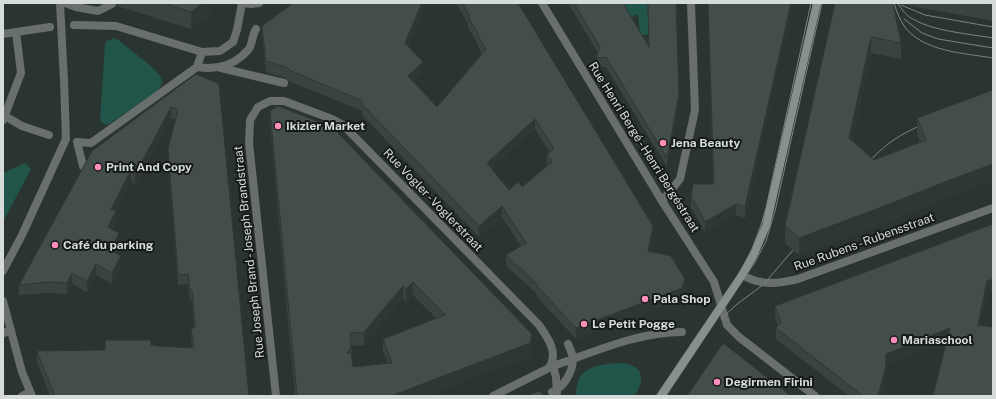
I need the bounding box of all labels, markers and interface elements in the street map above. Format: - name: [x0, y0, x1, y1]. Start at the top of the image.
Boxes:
- street label: Rue Henri Bergé - Henri Bergéstraat: [586, 59, 703, 235]
- place label: Ikizler Market: [286, 119, 365, 133]
- marker: Ikizler Market: [273, 121, 283, 131]
- place label: Jena Beauty: [671, 136, 740, 150]
- marker: Jena Beauty: [658, 138, 668, 148]
- street label: Rue Joseph Brand - Joseph Brandstraat: [231, 145, 267, 359]
- street label: Rue Vogler - Voglerstraat: [380, 146, 486, 254]
- place label: Print And Copy: [106, 160, 192, 174]
- marker: Print And Copy: [93, 162, 103, 172]
- street label: Rue Rubens - Rubensstraat: [792, 210, 936, 274]
- place label: Café du parking: [63, 238, 154, 252]
- marker: Café du parking: [50, 240, 60, 250]
- place label: Pala Shop: [653, 292, 710, 306]
- marker: Pala Shop: [640, 294, 650, 304]
- place label: Le Petit Pogge: [592, 317, 675, 331]
- marker: Le Petit Pogge: [579, 319, 589, 329]
- place label: Mariaschool: [902, 333, 972, 347]
- marker: Mariaschool: [889, 335, 899, 345]
- place label: Degirmen Firini: [725, 375, 813, 389]
- marker: Degirmen Firini: [712, 377, 722, 387]

